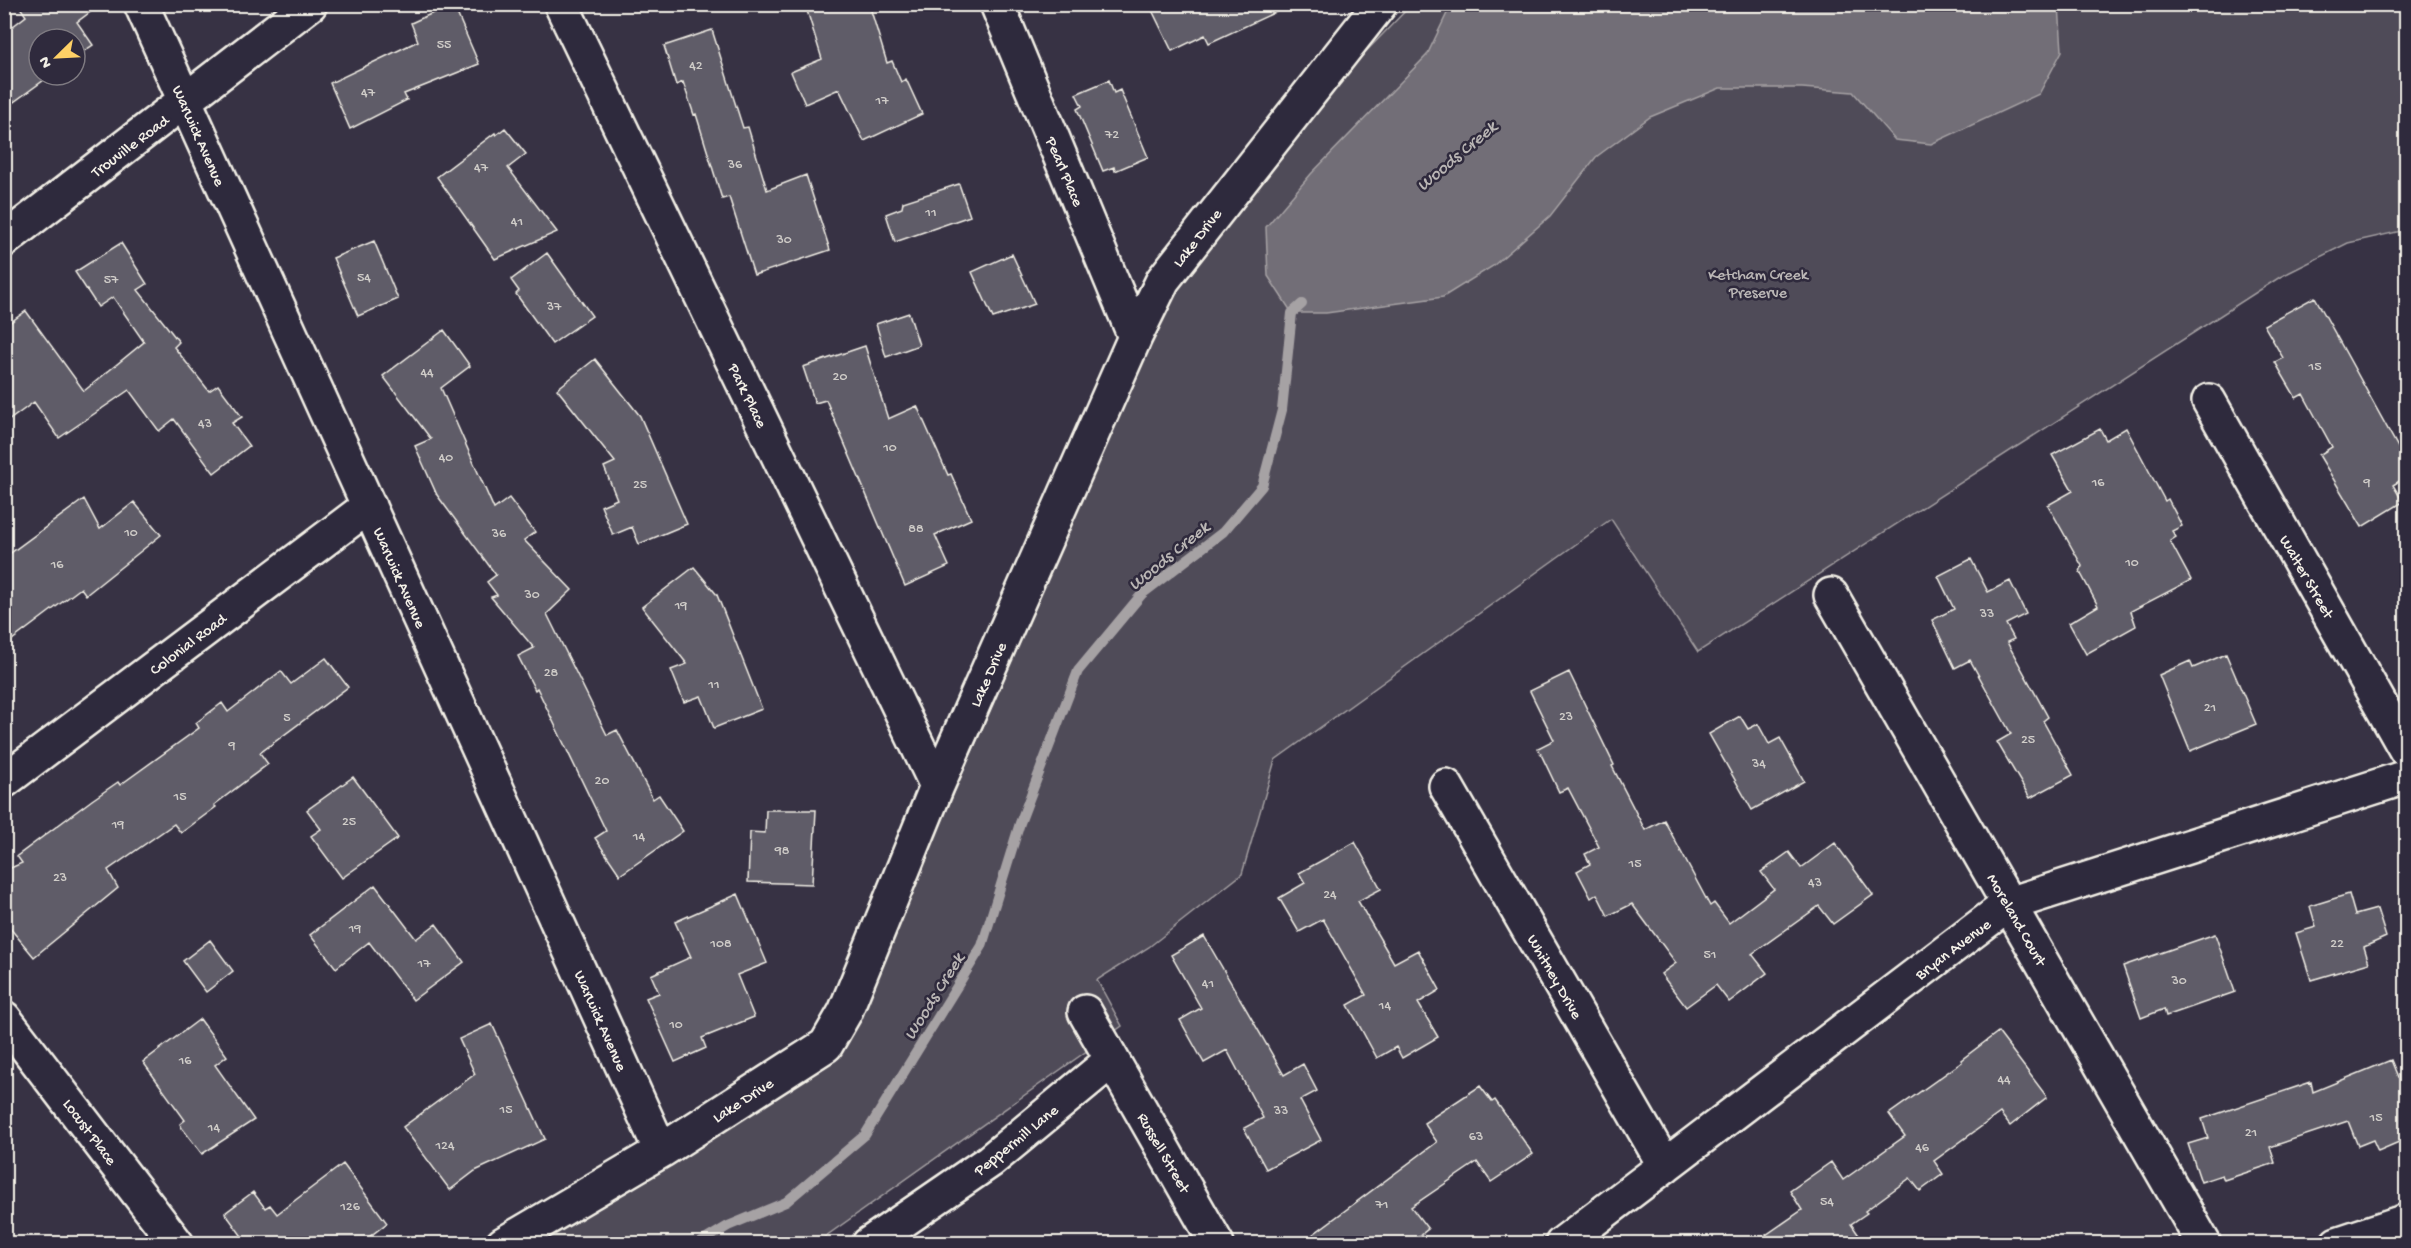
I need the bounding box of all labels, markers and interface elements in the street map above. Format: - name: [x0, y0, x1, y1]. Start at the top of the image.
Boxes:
- north arrow: [27, 27, 87, 87]
- house number: 55: [437, 37, 451, 54]
- text: N: [35, 53, 57, 70]
- house number: 42: [689, 58, 703, 75]
- street label: Warwick Avenue: [166, 83, 228, 191]
- house number: 47: [361, 85, 376, 102]
- house number: 17: [875, 93, 889, 110]
- street label: Trouville Road: [88, 111, 175, 184]
- water label: Woods Creek: [1413, 116, 1503, 197]
- house number: 72: [1104, 127, 1119, 144]
- street label: Pearl Place: [1039, 134, 1086, 211]
- house number: 36: [727, 157, 743, 174]
- house number: 47: [474, 160, 489, 177]
- house number: 11: [924, 205, 937, 222]
- street label: Lake Drive: [1170, 206, 1228, 272]
- house number: 41: [511, 214, 523, 231]
- house number: 30: [775, 232, 792, 249]
- park label: Ketcham Creek Preserve: [1708, 267, 1810, 304]
- house number: 54: [357, 270, 371, 287]
- house number: 57: [104, 272, 119, 289]
- house number: 37: [546, 299, 562, 316]
- house number: 15: [2307, 359, 2322, 376]
- street label: Park Place: [722, 360, 770, 432]
- house number: 44: [420, 365, 434, 382]
- house number: 20: [833, 369, 847, 386]
- house number: 43: [198, 416, 212, 433]
- house number: 10: [882, 440, 897, 457]
- house number: 40: [439, 450, 453, 467]
- house number: 16: [2091, 475, 2105, 492]
- house number: 9: [2362, 475, 2371, 492]
- house number: 25: [633, 477, 647, 494]
- water label: Woods Creek: [1125, 517, 1216, 596]
- house number: 88: [908, 521, 924, 538]
- house number: 10: [123, 525, 138, 542]
- street label: Warwick Avenue: [367, 525, 429, 633]
- house number: 36: [491, 526, 507, 543]
- street label: Walter Street: [2274, 533, 2337, 624]
- house number: 10: [2124, 555, 2139, 572]
- house number: 16: [50, 557, 64, 574]
- house number: 30: [523, 587, 540, 604]
- house number: 19: [674, 598, 687, 615]
- house number: 33: [1979, 606, 1994, 623]
- street label: Colonial Road: [147, 610, 232, 681]
- street label: Lake Drive: [968, 639, 1013, 711]
- house number: 28: [544, 665, 559, 682]
- house number: 11: [707, 677, 720, 694]
- house number: 21: [2204, 700, 2216, 717]
- house number: 23: [1559, 709, 1573, 726]
- house number: 5: [283, 710, 291, 727]
- house number: 25: [2021, 732, 2035, 749]
- house number: 9: [227, 738, 236, 755]
- house number: 34: [1751, 756, 1766, 773]
- house number: 20: [595, 773, 609, 790]
- house number: 15: [172, 789, 187, 806]
- house number: 25: [342, 814, 356, 831]
- house number: 19: [111, 817, 124, 834]
- house number: 14: [632, 829, 646, 846]
- house number: 98: [774, 843, 790, 860]
- house number: 15: [1627, 856, 1642, 873]
- house number: 23: [53, 870, 67, 887]
- street label: Moreland Court: [1981, 871, 2050, 971]
- house number: 43: [1808, 875, 1822, 892]
- house number: 24: [1323, 887, 1337, 904]
- street label: Bryan Avenue: [1912, 916, 1996, 986]
- house number: 19: [348, 921, 361, 938]
- street label: Whitney Drive: [1521, 932, 1585, 1024]
- house number: 108: [709, 936, 732, 953]
- house number: 22: [2330, 936, 2344, 953]
- house number: 51: [1703, 947, 1717, 964]
- water label: Woods Creek: [900, 948, 971, 1045]
- house number: 17: [417, 956, 431, 973]
- street label: Warwick Avenue: [568, 968, 630, 1076]
- house number: 30: [2170, 973, 2187, 990]
- house number: 41: [1202, 976, 1214, 993]
- house number: 14: [1378, 998, 1392, 1015]
- house number: 10: [668, 1017, 683, 1034]
- house number: 16: [178, 1053, 192, 1070]
- house number: 44: [1997, 1072, 2011, 1089]
- street label: Lake Drive: [710, 1075, 779, 1129]
- street label: Locust Place: [57, 1096, 120, 1171]
- street label: Peppermill Lane: [970, 1101, 1064, 1182]
- house number: 15: [498, 1102, 513, 1119]
- house number: 33: [1273, 1103, 1288, 1120]
- street label: Russell Street: [1131, 1110, 1193, 1198]
- house number: 15: [2368, 1110, 2383, 1127]
- house number: 14: [207, 1120, 221, 1137]
- house number: 21: [2245, 1125, 2257, 1142]
- house number: 63: [1469, 1129, 1483, 1146]
- house number: 124: [434, 1138, 455, 1155]
- house number: 46: [1915, 1140, 1930, 1157]
- house number: 54: [1820, 1194, 1834, 1211]
- house number: 71: [1375, 1197, 1388, 1214]
- house number: 126: [339, 1199, 361, 1216]

